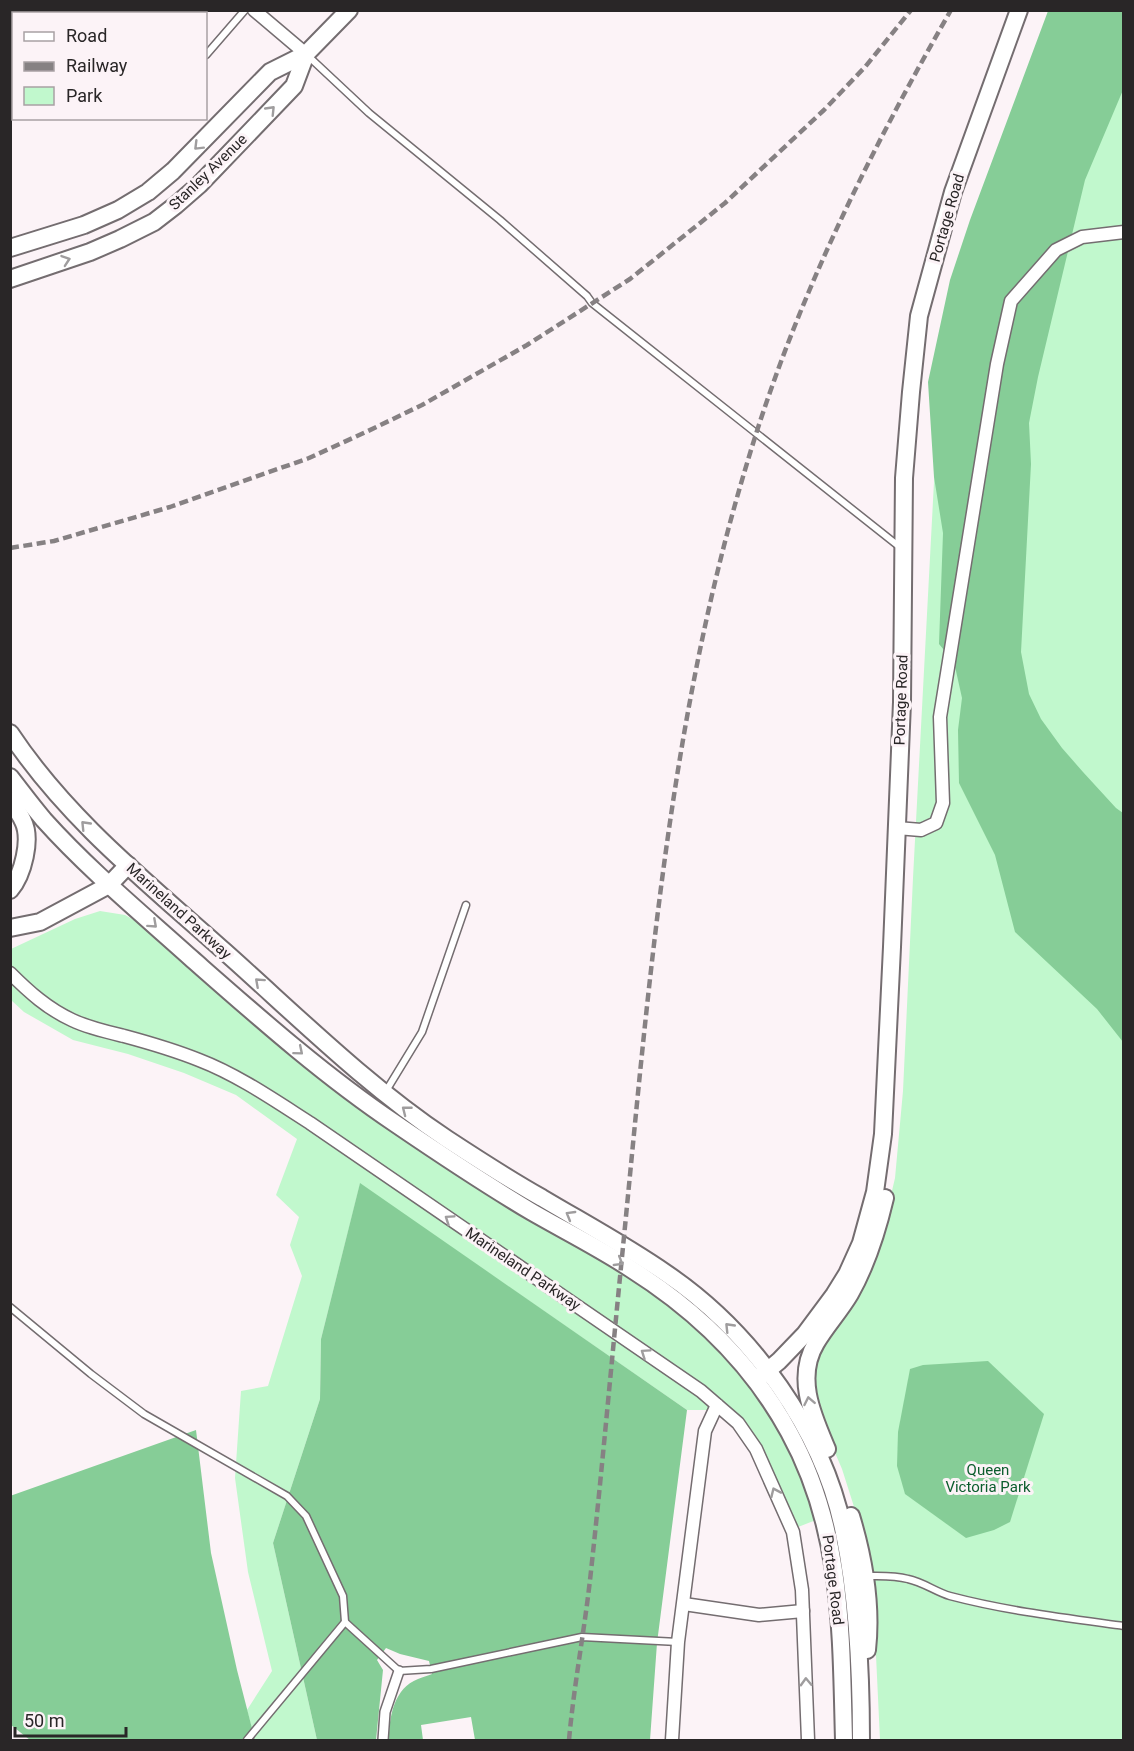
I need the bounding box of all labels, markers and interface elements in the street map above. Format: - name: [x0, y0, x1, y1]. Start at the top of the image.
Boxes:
- legend: [12, 12, 207, 120]
- text: Road: [66, 25, 107, 46]
- text: Railway: [66, 55, 128, 76]
- text: Park: [66, 85, 103, 106]
- one-way arrow: [264, 107, 275, 117]
- street label: Stanley Avenue: [165, 130, 251, 214]
- one-way arrow: [195, 138, 206, 149]
- street label: Portage Road: [926, 172, 968, 264]
- one-way arrow: [60, 255, 71, 267]
- street label: Portage Road: [890, 654, 912, 746]
- one-way arrow: [81, 821, 92, 832]
- street label: Marineland Parkway: [123, 859, 235, 963]
- one-way arrow: [146, 917, 157, 928]
- one-way arrow: [255, 978, 266, 989]
- one-way arrow: [292, 1044, 303, 1055]
- one-way arrow: [402, 1106, 413, 1117]
- one-way arrow: [566, 1210, 577, 1222]
- one-way arrow: [445, 1215, 456, 1226]
- street label: Marineland Parkway: [462, 1224, 584, 1314]
- one-way arrow: [613, 1254, 623, 1266]
- one-way arrow: [725, 1323, 736, 1333]
- one-way arrow: [640, 1349, 651, 1360]
- one-way arrow: [803, 1396, 816, 1406]
- park label: Queen Victoria Park: [945, 1461, 1031, 1496]
- one-way arrow: [770, 1487, 782, 1498]
- street label: Portage Road: [819, 1534, 847, 1626]
- one-way arrow: [799, 1678, 812, 1687]
- scale bar: [15, 1700, 126, 1738]
- text: 50 m: [24, 1710, 64, 1731]

